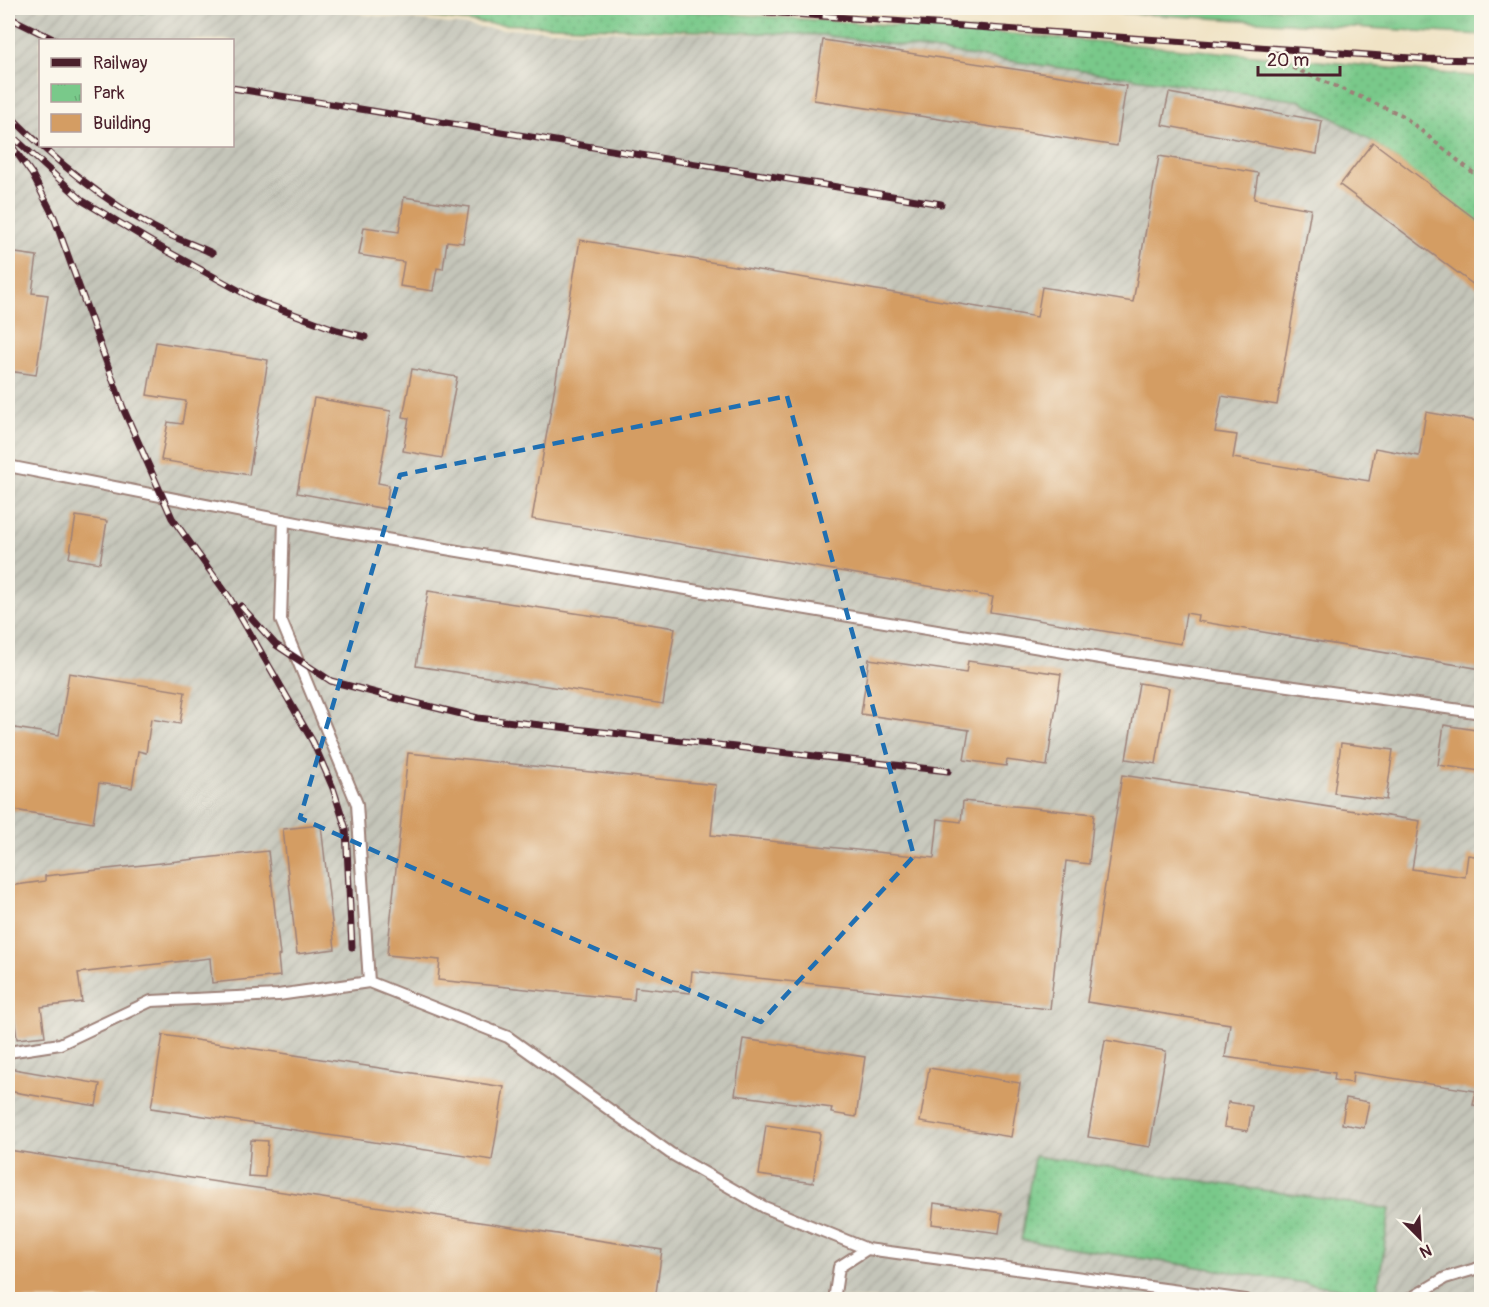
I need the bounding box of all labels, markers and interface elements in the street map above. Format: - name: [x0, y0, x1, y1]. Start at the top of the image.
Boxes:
- legend: [39, 39, 234, 147]
- scale bar: [1258, 39, 1340, 77]
- text: 20 m: [1267, 49, 1309, 72]
- text: Railway: [93, 52, 148, 75]
- text: Park: [93, 82, 125, 105]
- text: Building: [93, 112, 151, 135]
- north arrow: [1390, 1208, 1450, 1268]
- text: N: [1417, 1239, 1435, 1262]

